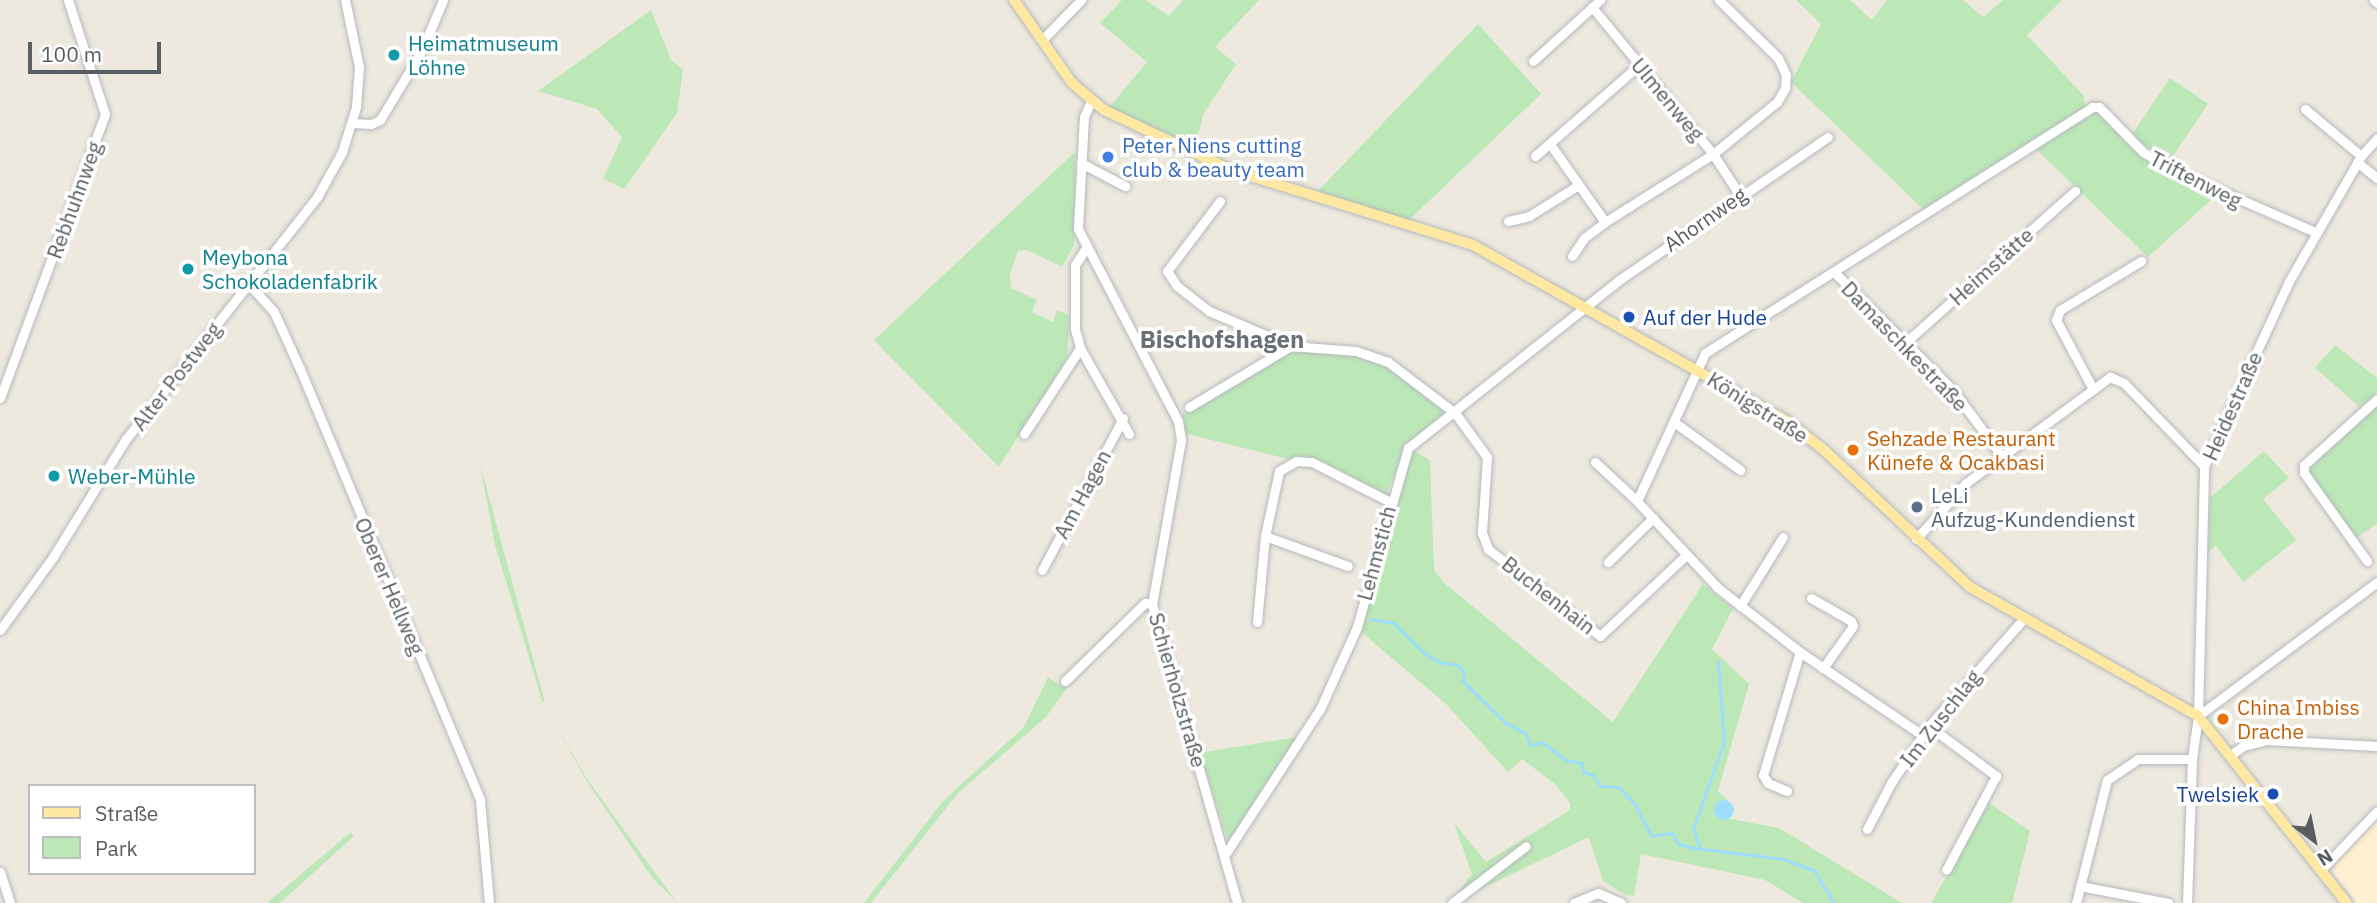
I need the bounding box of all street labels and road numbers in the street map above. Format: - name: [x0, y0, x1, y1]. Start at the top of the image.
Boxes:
- street label: Ulmenweg: [1626, 52, 1710, 146]
- street label: Rebhuhnweg: [41, 138, 107, 262]
- street label: Triftenweg: [2146, 145, 2246, 213]
- street label: Ahornweg: [1659, 181, 1751, 257]
- street label: Heimstätte: [1944, 222, 2038, 310]
- street label: Damaschkestraße: [1837, 276, 1973, 416]
- street label: Alter Postweg: [126, 317, 226, 435]
- street label: Heidestraße: [2197, 348, 2267, 464]
- street label: Königstraße: [1703, 366, 1813, 448]
- street label: Am Hagen: [1048, 445, 1116, 543]
- street label: Lehmstich: [1351, 503, 1401, 603]
- street label: Oberer Hellweg: [350, 514, 430, 658]
- street label: Buchenhain: [1497, 551, 1601, 639]
- street label: Schierholzstraße: [1144, 610, 1212, 770]
- street label: Im Zuschlag: [1894, 664, 1986, 772]

